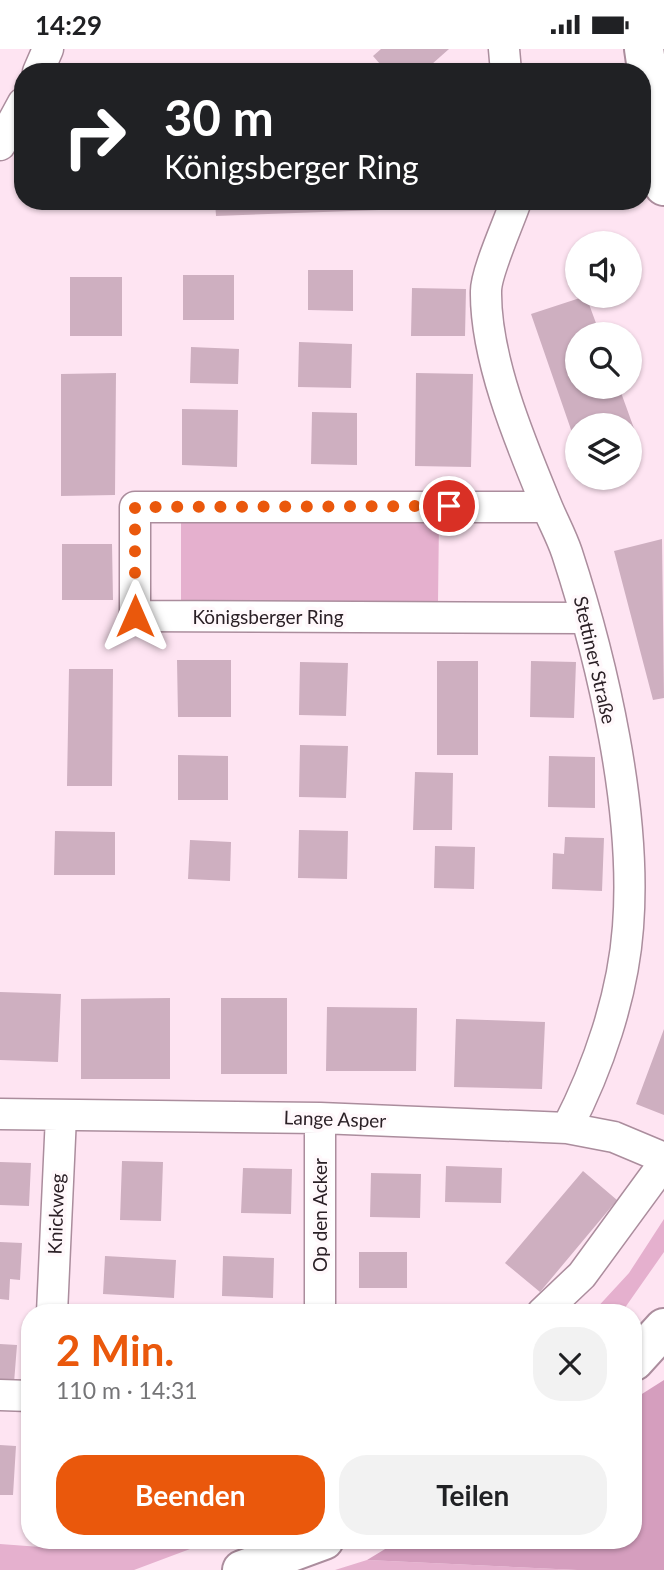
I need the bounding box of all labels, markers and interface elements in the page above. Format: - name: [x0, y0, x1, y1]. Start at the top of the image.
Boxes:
- text: 14:29: [35, 9, 102, 41]
- text: 30 m: [164, 88, 274, 146]
- icon: right: [49, 91, 140, 182]
- text: Königsberger Ring: [164, 147, 419, 186]
- map controls: [565, 231, 642, 490]
- button: sound: [565, 231, 642, 308]
- button: search: [565, 322, 642, 399]
- button: layers: [565, 413, 642, 490]
- pin: [419, 476, 479, 536]
- icon: arrive: [430, 487, 468, 525]
- position arrow: [98, 579, 172, 653]
- street label: Stettiner Straße: [570, 594, 621, 726]
- street label: Königsberger Ring: [192, 605, 344, 628]
- street label: Lange Asper: [283, 1105, 387, 1132]
- street label: Op den Acker: [308, 1158, 331, 1272]
- street label: Knickweg: [43, 1173, 68, 1255]
- text: 2 Min.: [56, 1325, 174, 1375]
- button: close: [533, 1327, 607, 1401]
- text: 110 m · 14:31: [56, 1376, 198, 1404]
- button: Beenden: [56, 1455, 325, 1535]
- button: Teilen: [339, 1455, 607, 1535]

